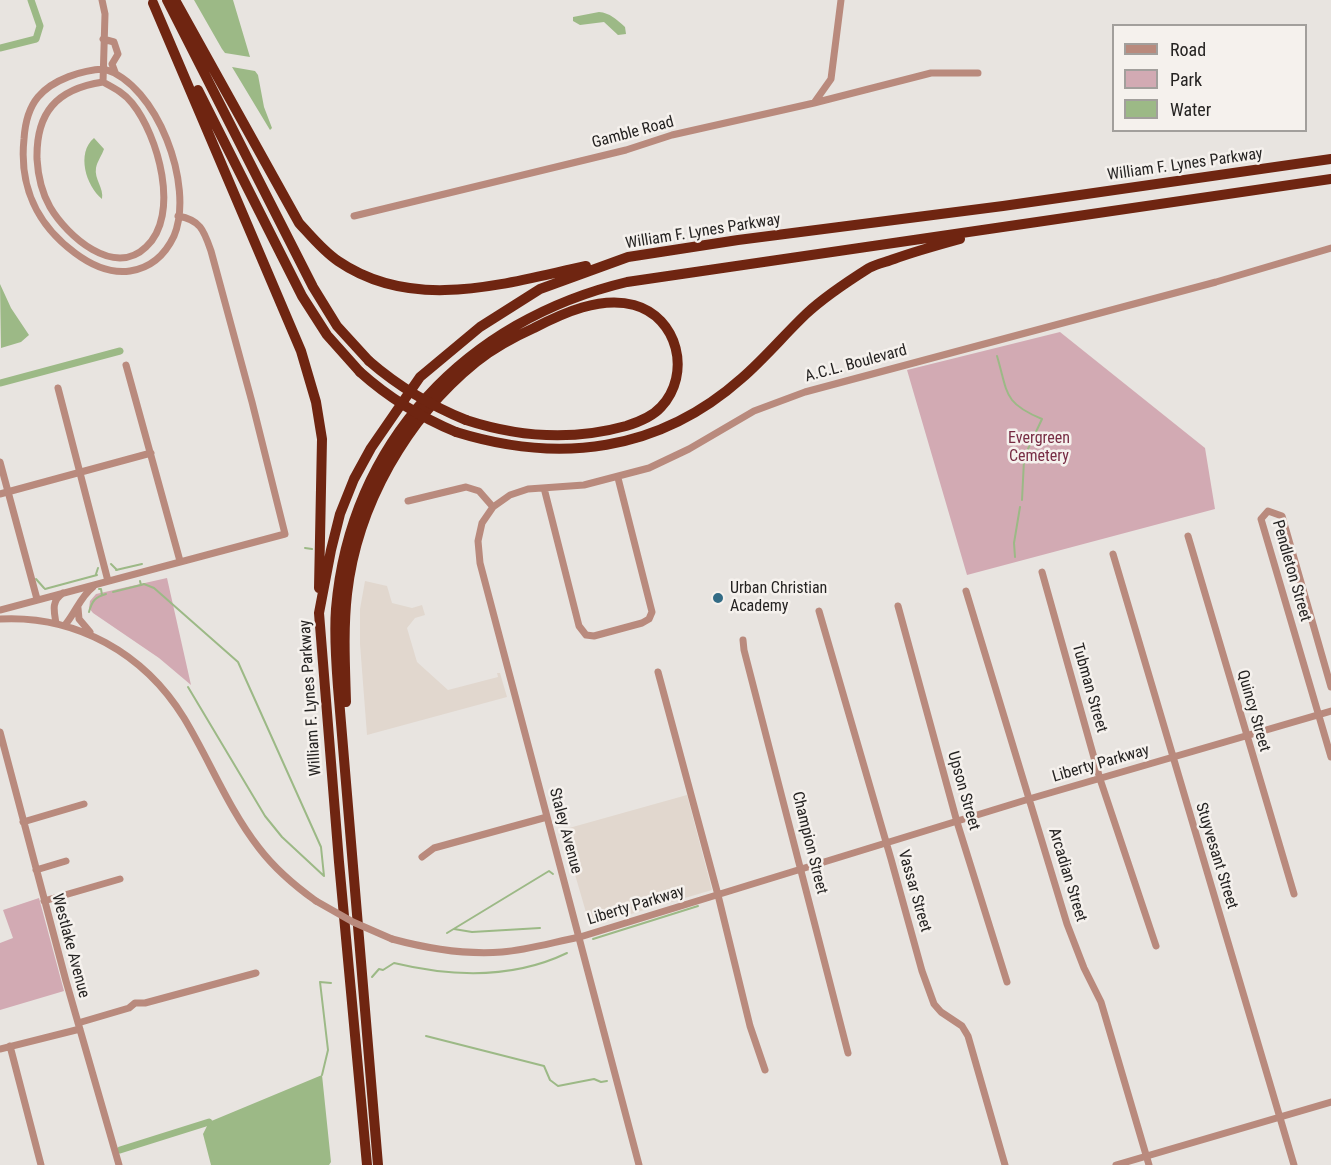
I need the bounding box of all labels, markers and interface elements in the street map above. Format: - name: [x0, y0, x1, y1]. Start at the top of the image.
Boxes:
- legend: [1112, 24, 1307, 132]
- text: Road: [1170, 39, 1206, 60]
- text: Park: [1170, 69, 1202, 90]
- text: Water: [1170, 99, 1211, 120]
- street label: Gamble Road: [590, 113, 676, 153]
- street label: William F. Lynes Parkway: [1106, 145, 1264, 185]
- street label: William F. Lynes Parkway: [624, 210, 782, 254]
- street label: A.C.L. Boulevard: [803, 341, 909, 387]
- park label: Evergreen Cemetery: [1008, 429, 1070, 467]
- street label: Pendleton Street: [1267, 518, 1315, 624]
- place label: Urban Christian Academy: [730, 579, 827, 617]
- marker: Urban Christian Academy: [711, 591, 725, 605]
- street label: William F. Lynes Parkway: [296, 619, 326, 777]
- street label: Tubman Street: [1067, 641, 1111, 735]
- street label: Quincy Street: [1232, 668, 1274, 754]
- street label: Liberty Parkway: [1050, 741, 1152, 787]
- street label: Upson Street: [943, 749, 983, 833]
- street label: Staley Avenue: [544, 786, 586, 876]
- street label: Champion Street: [787, 790, 831, 896]
- street label: Stuyvesant Street: [1191, 800, 1241, 912]
- street label: Arcadian Street: [1044, 826, 1090, 924]
- street label: Vassar Street: [893, 848, 935, 934]
- street label: Liberty Parkway: [585, 882, 687, 930]
- street label: Westlake Avenue: [47, 892, 93, 1000]

